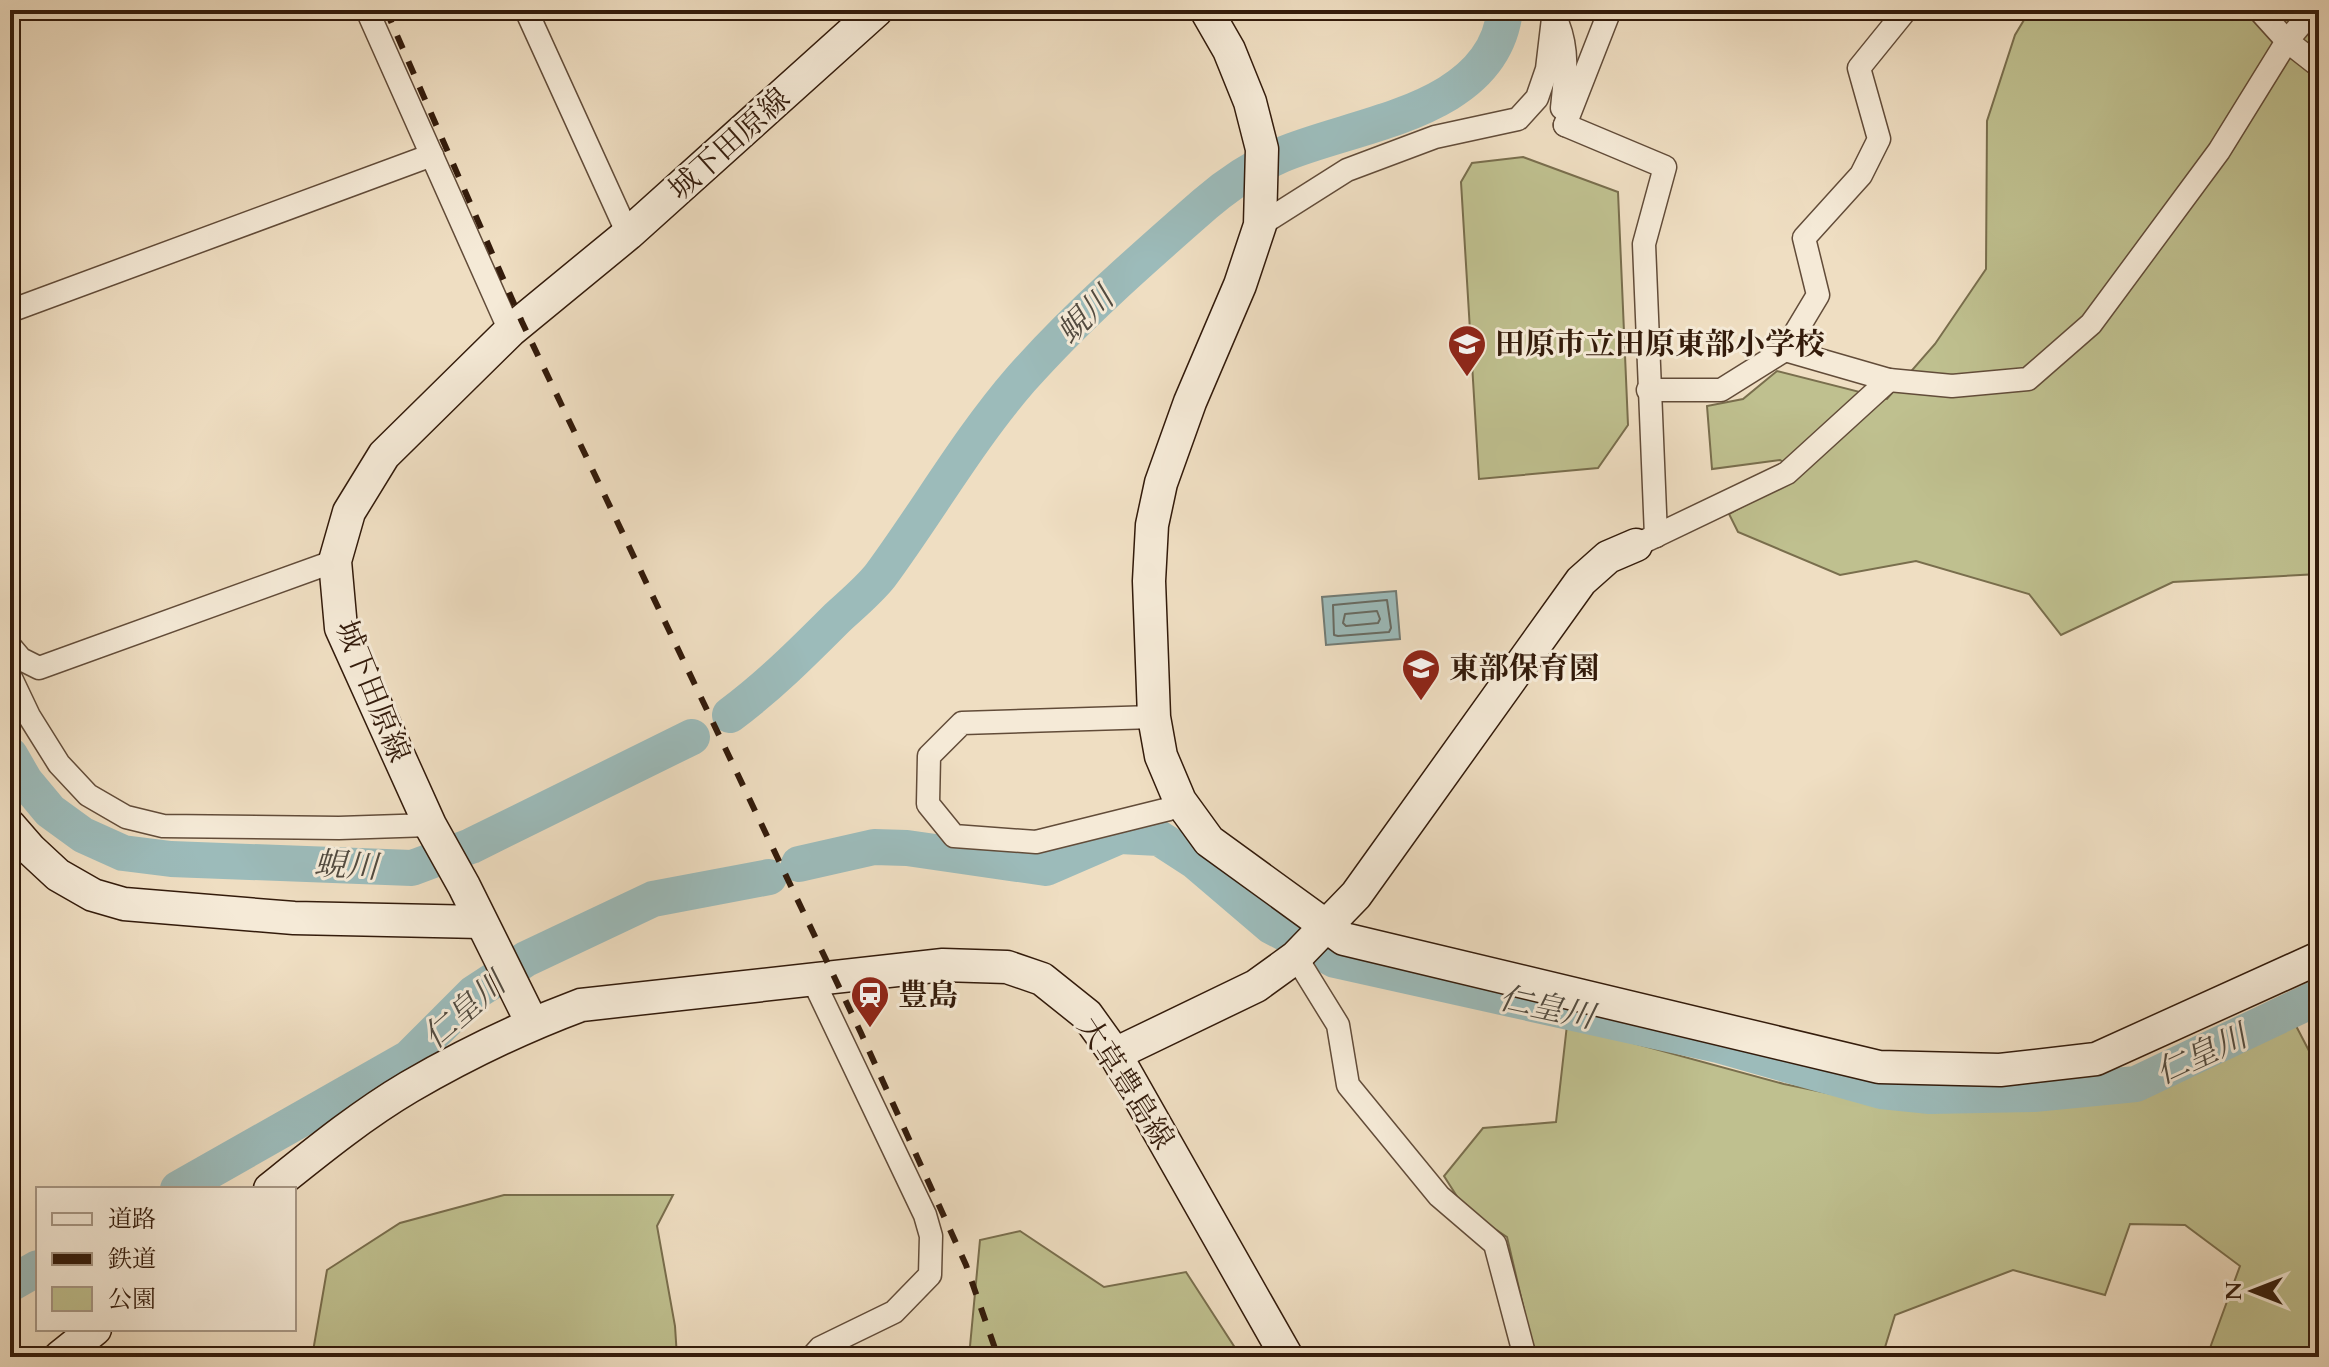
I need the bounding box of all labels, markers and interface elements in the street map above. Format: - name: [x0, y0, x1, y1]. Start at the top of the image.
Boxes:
- street label: 城下田原線: [660, 79, 799, 210]
- water label: 蜆川: [1048, 275, 1126, 354]
- school or university icon: 田原市立田原東部小学校: [1446, 323, 1488, 378]
- place label: 田原市立田原東部小学校: [1495, 324, 1825, 365]
- street label: 城下田原線: [325, 614, 420, 768]
- school or university icon: 東部保育園: [1400, 647, 1442, 702]
- place label: 東部保育園: [1449, 648, 1599, 689]
- water label: 蜆川: [313, 842, 382, 890]
- water label: 仁皇川: [414, 961, 518, 1059]
- station icon: 豊島: [849, 974, 891, 1029]
- place label: 豊島: [898, 975, 958, 1016]
- water label: 仁皇川: [1495, 976, 1601, 1040]
- street label: 大草豊島線: [1068, 1009, 1184, 1157]
- water label: 仁皇川: [2149, 1013, 2257, 1095]
- legend: [36, 1187, 296, 1331]
- text: 道路: [108, 1203, 156, 1236]
- text: 鉄道: [108, 1243, 156, 1276]
- north arrow: [2213, 1251, 2293, 1331]
- text: N: [2219, 1281, 2249, 1301]
- text: 公園: [108, 1283, 156, 1316]

